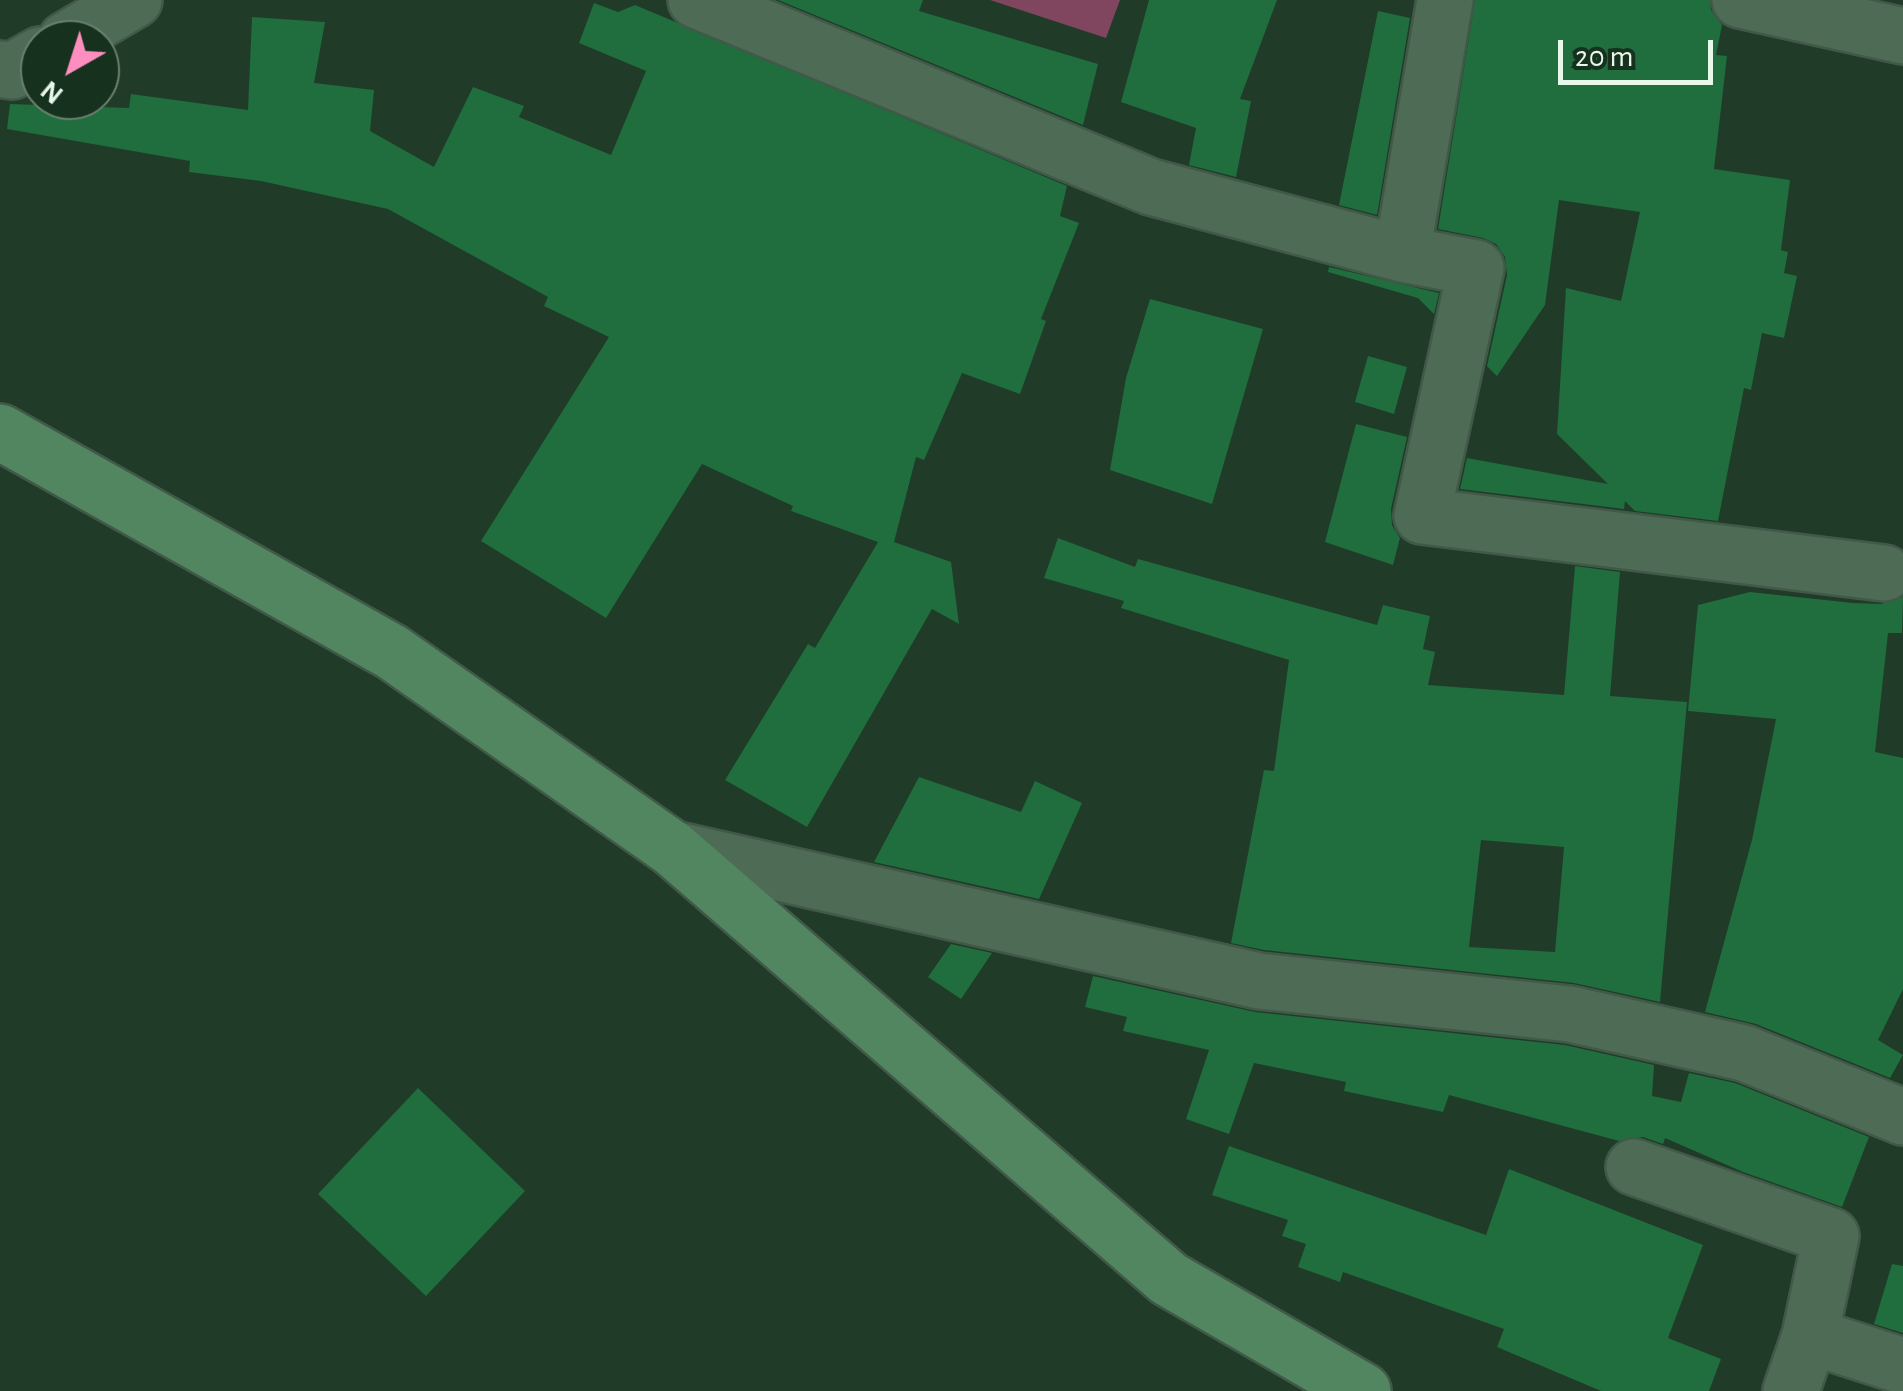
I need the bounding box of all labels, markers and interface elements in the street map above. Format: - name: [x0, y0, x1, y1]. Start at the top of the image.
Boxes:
- north arrow: [20, 20, 120, 120]
- scale bar: [1563, 20, 1718, 82]
- text: 20 m: [1575, 42, 1633, 72]
- text: N: [36, 75, 69, 109]

